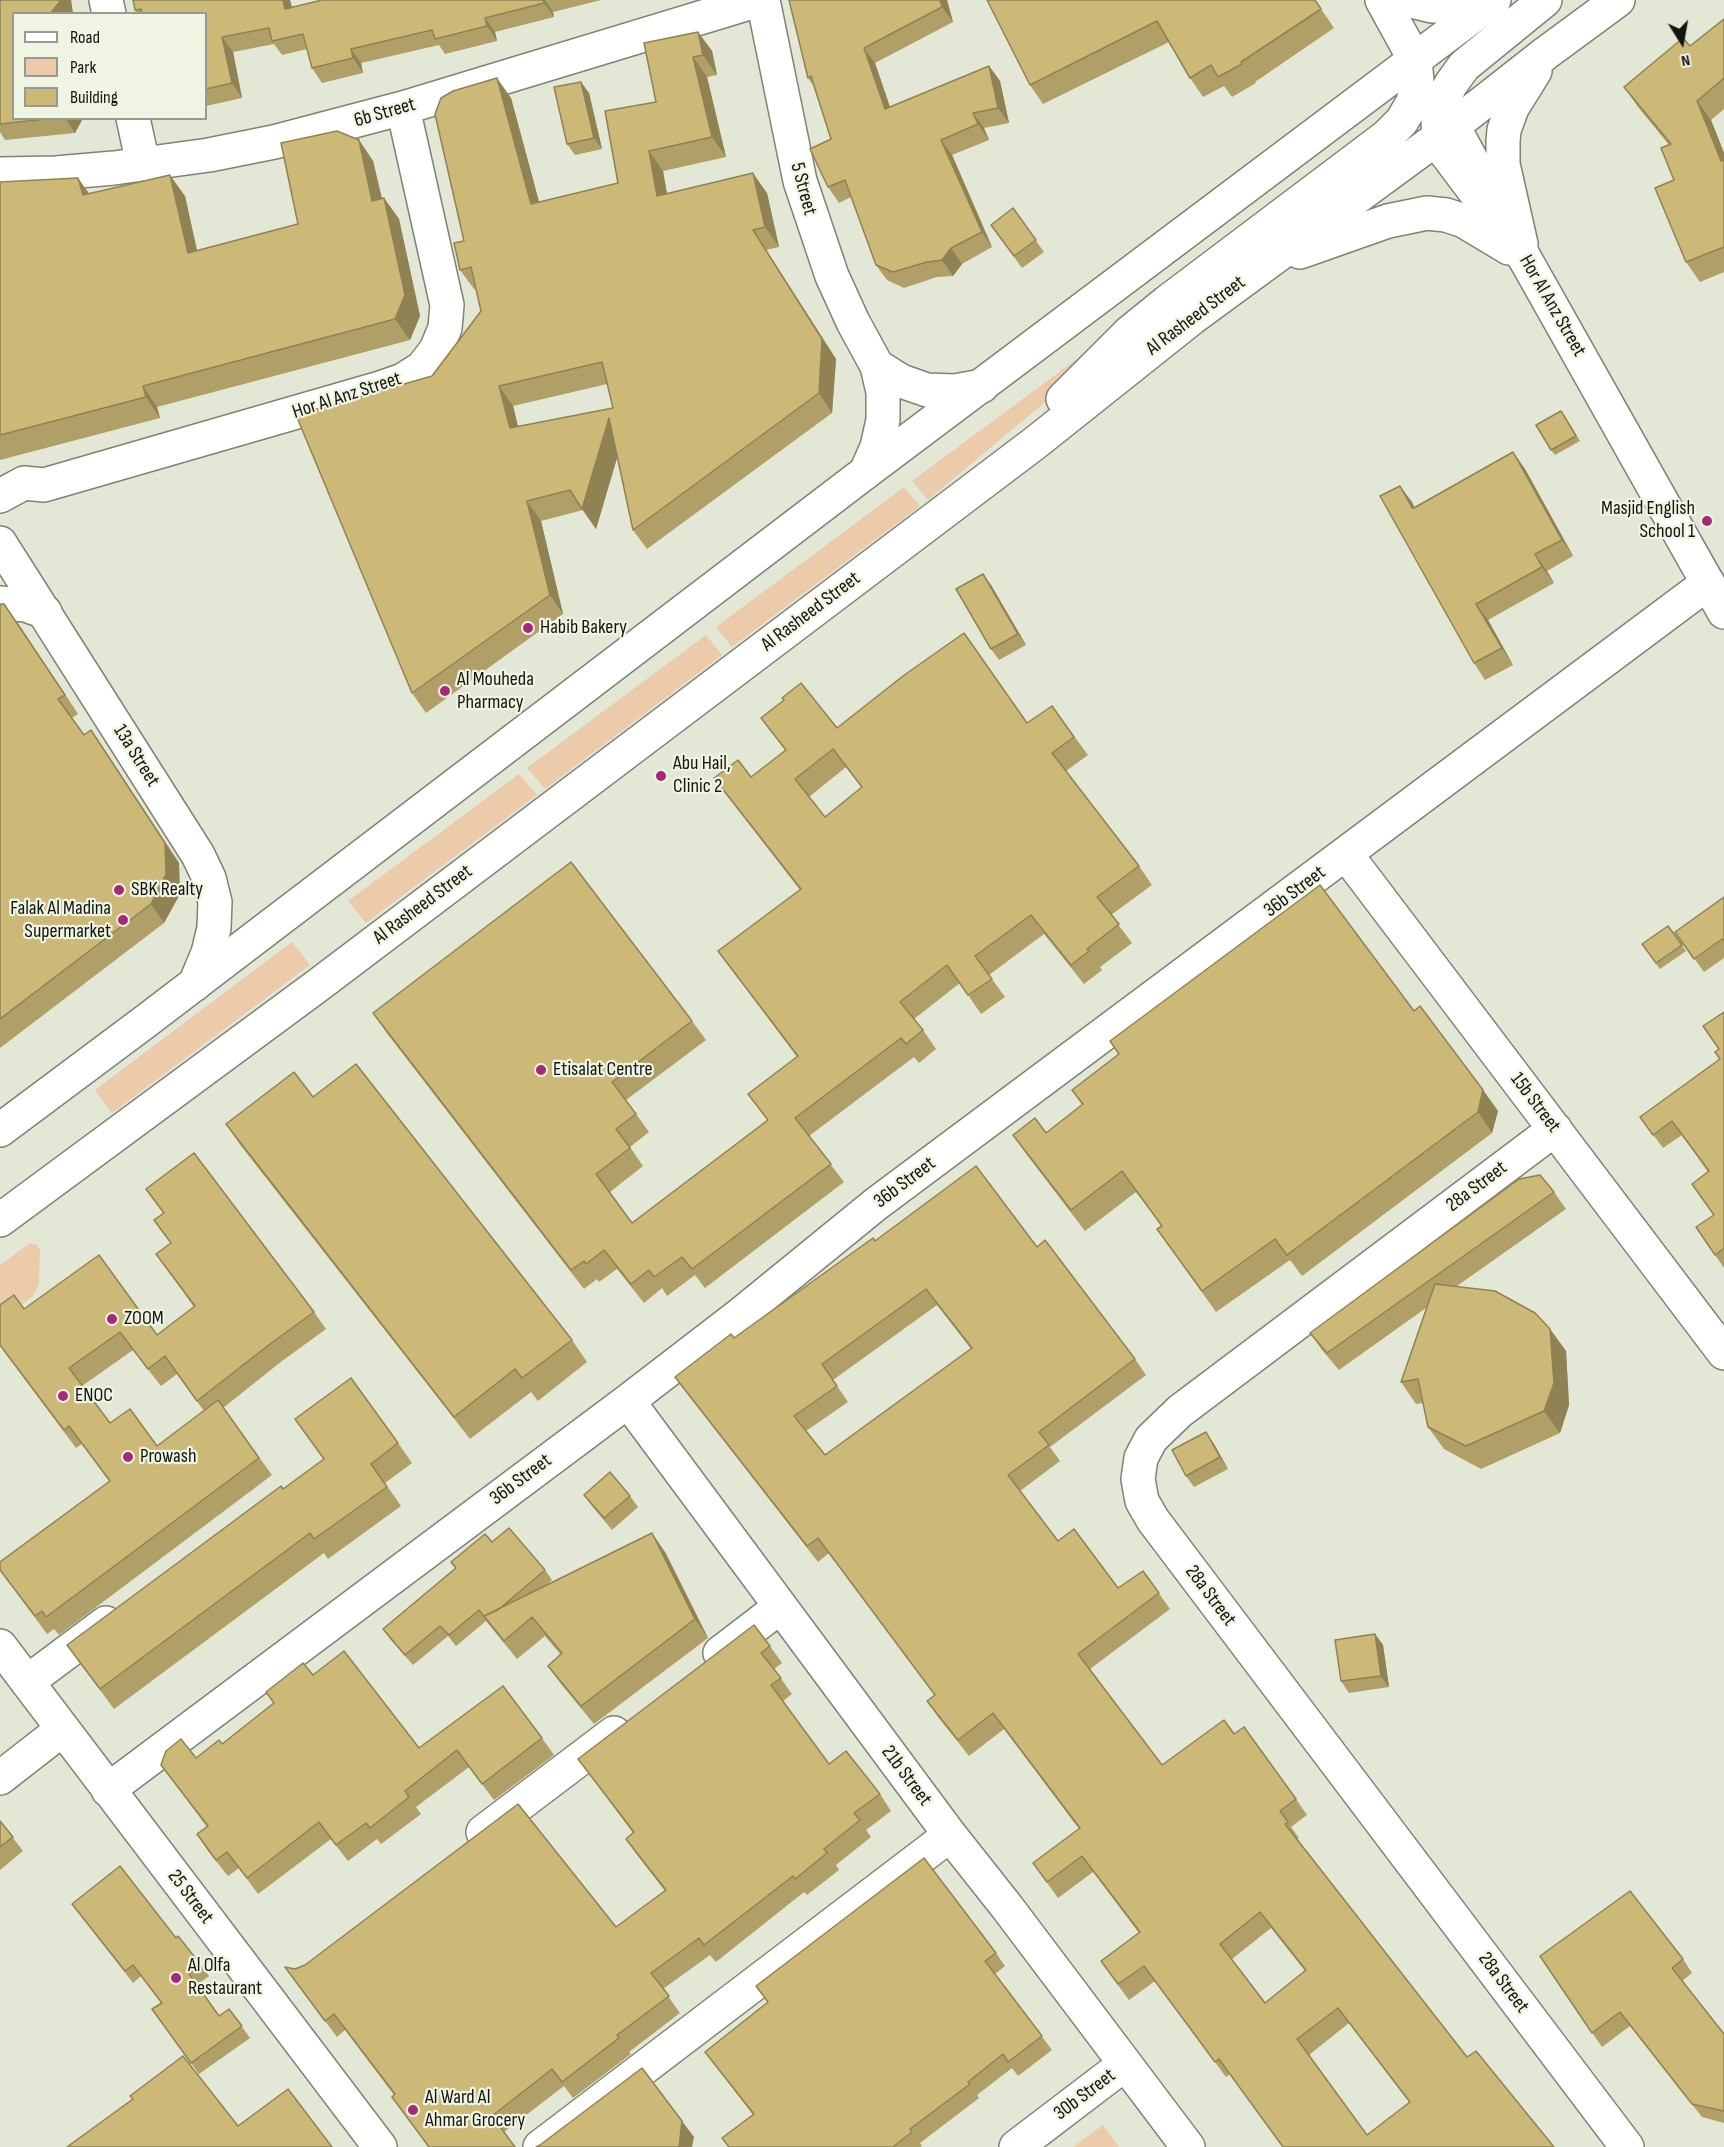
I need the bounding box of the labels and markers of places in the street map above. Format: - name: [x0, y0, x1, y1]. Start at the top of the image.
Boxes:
- place label: Masjid English School 1: [1601, 497, 1695, 544]
- marker: Masjid English School 1: [1700, 514, 1714, 528]
- place label: Habib Bakery: [540, 616, 627, 640]
- marker: Habib Bakery: [521, 621, 535, 635]
- place label: Al Mouheda Pharmacy: [457, 668, 534, 715]
- marker: Al Mouheda Pharmacy: [438, 684, 452, 698]
- place label: Abu Hail, Clinic 2: [673, 752, 731, 799]
- marker: Abu Hail, Clinic 2: [654, 769, 668, 783]
- place label: SBK Realty: [131, 878, 203, 902]
- marker: SBK Realty: [112, 883, 126, 897]
- place label: Falak Al Madina Supermarket: [10, 897, 111, 944]
- marker: Falak Al Madina Supermarket: [116, 913, 130, 927]
- place label: Etisalat Centre: [553, 1058, 652, 1082]
- marker: Etisalat Centre: [534, 1063, 548, 1077]
- place label: ZOOM: [124, 1307, 164, 1331]
- marker: ZOOM: [105, 1312, 119, 1326]
- place label: ENOC: [75, 1384, 113, 1408]
- marker: ENOC: [56, 1389, 70, 1403]
- place label: Prowash: [140, 1445, 196, 1469]
- marker: Prowash: [121, 1450, 135, 1464]
- place label: Al Olfa Restaurant: [188, 1954, 262, 2001]
- marker: Al Olfa Restaurant: [169, 1971, 183, 1985]
- place label: Al Ward Al Ahmar Grocery: [425, 2086, 525, 2133]
- marker: Al Ward Al Ahmar Grocery: [406, 2103, 420, 2117]

